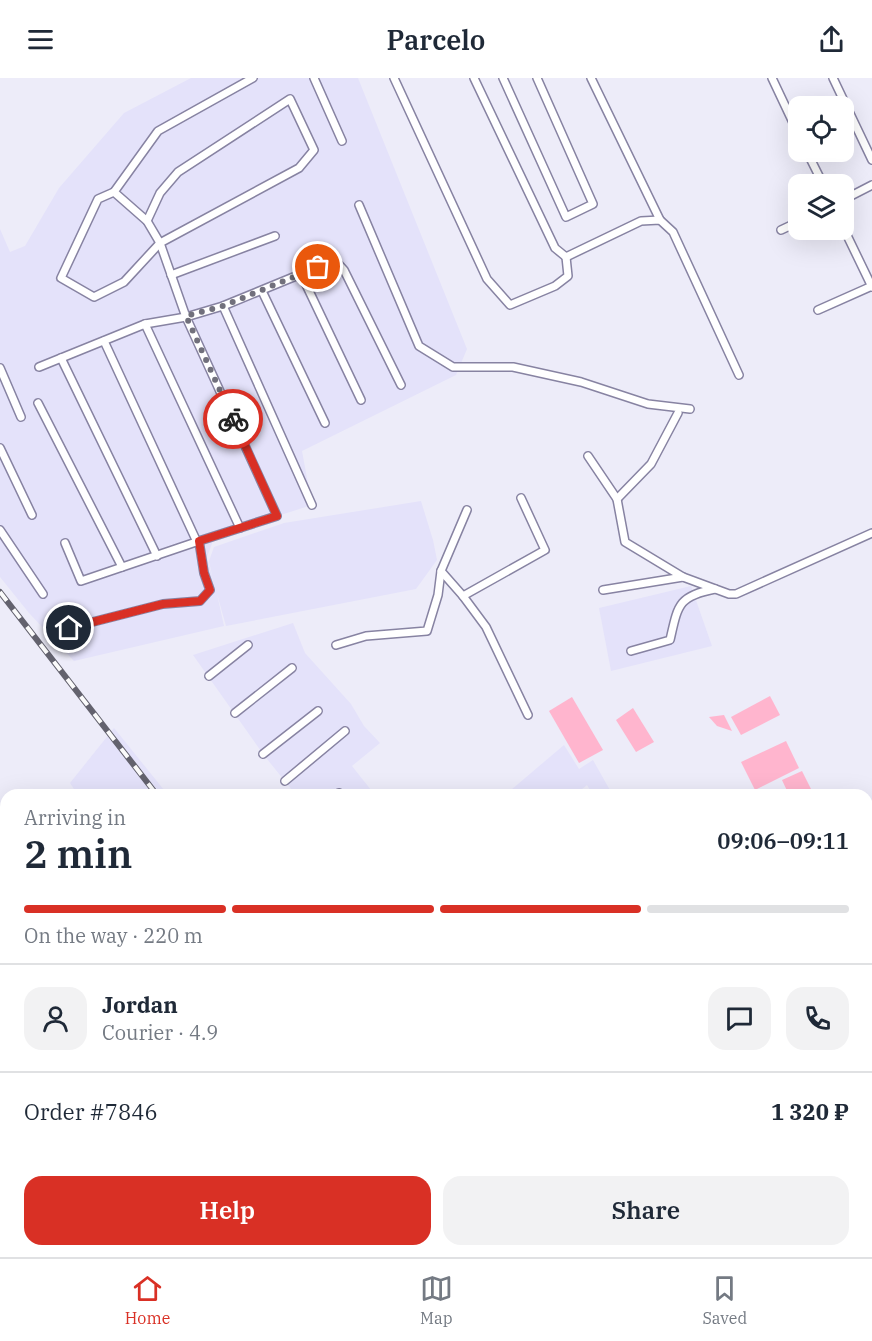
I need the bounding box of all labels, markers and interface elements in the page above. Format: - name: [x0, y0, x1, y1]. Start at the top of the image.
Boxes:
- text: Parcelo: [387, 22, 485, 57]
- icon: menu: [24, 23, 57, 56]
- icon: share: [815, 23, 848, 56]
- map controls: [788, 96, 854, 240]
- button: locate: [788, 96, 854, 162]
- button: layers: [788, 174, 854, 240]
- pin: [292, 241, 343, 292]
- icon: bag: [301, 250, 334, 283]
- courier: [203, 389, 263, 449]
- icon: bike: [217, 403, 250, 436]
- pin: [43, 602, 94, 653]
- icon: home: [52, 611, 85, 644]
- text: Arriving in: [24, 804, 126, 831]
- text: 09:06–09:11: [717, 826, 849, 855]
- text: 2 min: [24, 828, 132, 879]
- text: On the way · 220 m: [24, 922, 203, 949]
- button: person: [24, 987, 87, 1050]
- button: chat: [708, 987, 771, 1050]
- button: phone: [786, 987, 849, 1050]
- text: Jordan: [102, 990, 178, 1019]
- text: Courier · 4.9: [102, 1019, 218, 1046]
- text: Order #7846: [24, 1097, 158, 1126]
- text: 1 320 ₽: [771, 1097, 849, 1126]
- button: Help: [24, 1176, 431, 1245]
- button: Share: [443, 1176, 849, 1245]
- tab: Home: [125, 1272, 170, 1328]
- tab: Map: [420, 1272, 453, 1328]
- tab: Saved: [702, 1272, 747, 1328]

